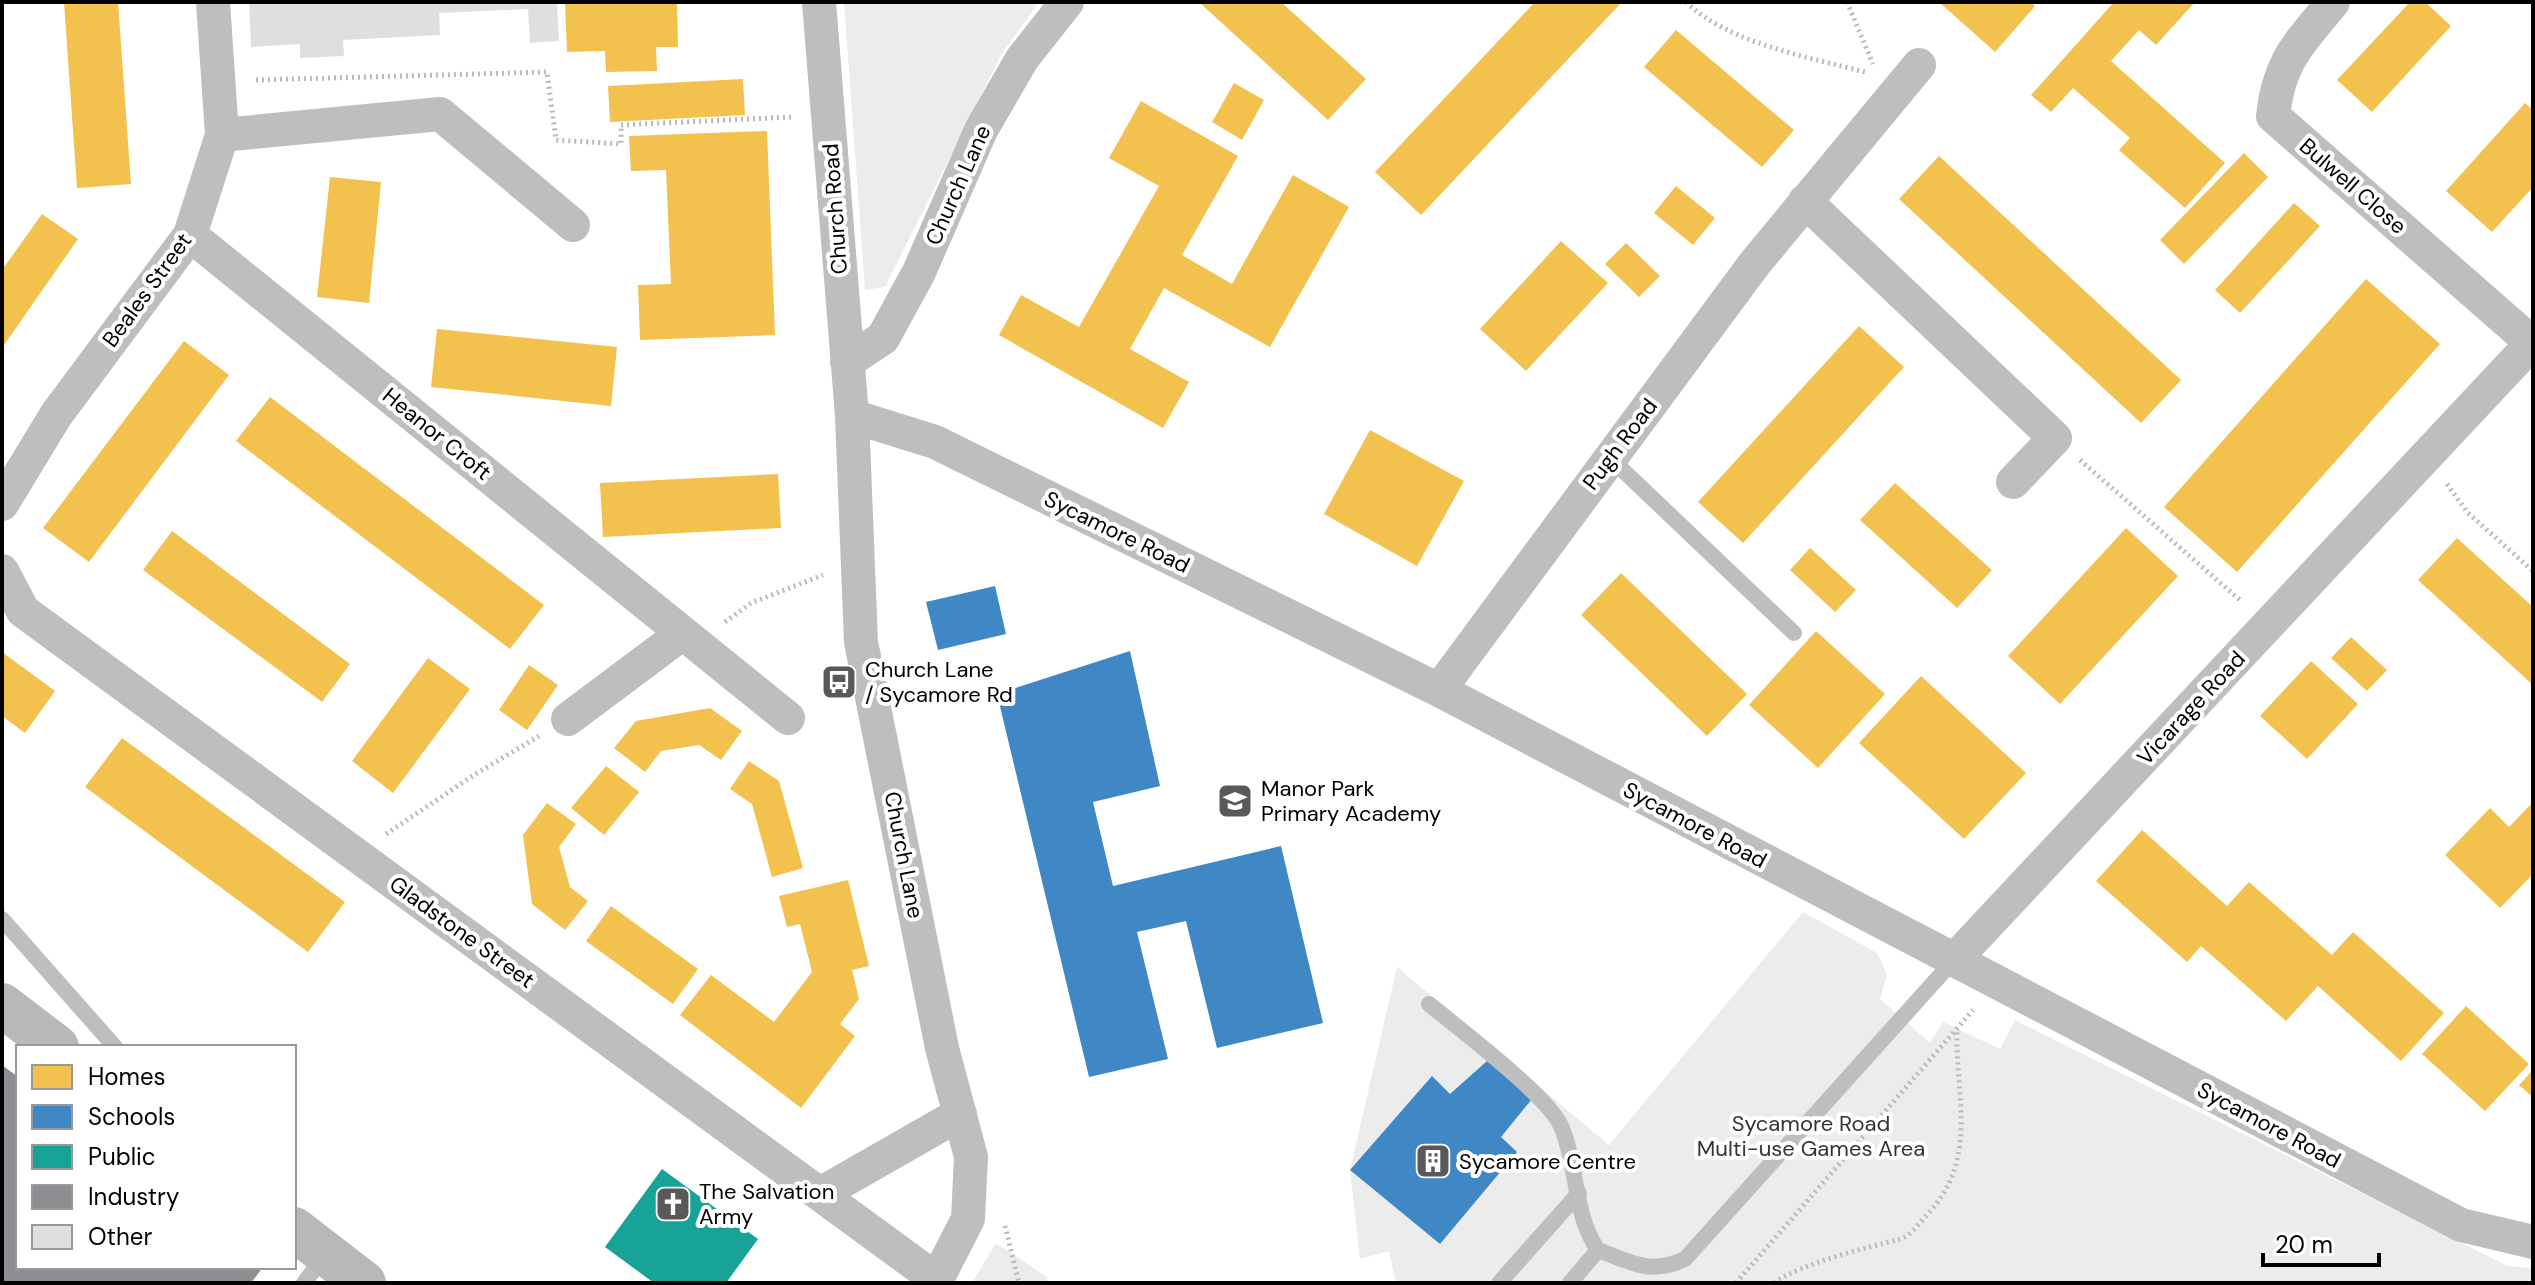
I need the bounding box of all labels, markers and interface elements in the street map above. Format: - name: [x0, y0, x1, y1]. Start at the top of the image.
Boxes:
- street label: Church Lane: [919, 120, 997, 250]
- street label: Bulwell Close: [2293, 132, 2413, 240]
- street label: Church Road: [816, 143, 854, 275]
- street label: Beales Street: [96, 227, 198, 353]
- street label: Heanor Croft: [377, 381, 497, 487]
- street label: Pugh Road: [1576, 392, 1664, 496]
- street label: Sycamore Road: [1039, 484, 1195, 580]
- street label: Vicarage Road: [2131, 645, 2251, 771]
- place label: Church Lane / Sycamore Rd: [865, 655, 1013, 709]
- bus stop icon: Church Lane / Sycamore Rd: [820, 663, 858, 701]
- place label: Manor Park Primary Academy: [1261, 774, 1441, 828]
- street label: Sycamore Road: [1618, 775, 1772, 875]
- school or university icon: Manor Park Primary Academy: [1216, 782, 1254, 820]
- street label: Church Lane: [878, 789, 930, 921]
- street label: Gladstone Street: [384, 870, 540, 994]
- legend: [16, 1045, 296, 1269]
- text: Homes: [88, 1061, 166, 1092]
- street label: Sycamore Road: [2192, 1075, 2346, 1175]
- text: Schools: [88, 1101, 175, 1132]
- park label: Sycamore Road Multi-use Games Area: [1697, 1109, 1925, 1163]
- text: Public: [88, 1141, 156, 1172]
- building icon: Sycamore Centre: [1414, 1142, 1452, 1180]
- place label: Sycamore Centre: [1459, 1147, 1636, 1176]
- place label: The Salvation Army: [699, 1177, 834, 1231]
- text: Industry: [88, 1181, 179, 1212]
- church icon: The Salvation Army: [654, 1185, 692, 1223]
- scale bar: [2263, 1217, 2379, 1267]
- text: Other: [88, 1221, 152, 1252]
- text: 20 m: [2275, 1229, 2333, 1260]

